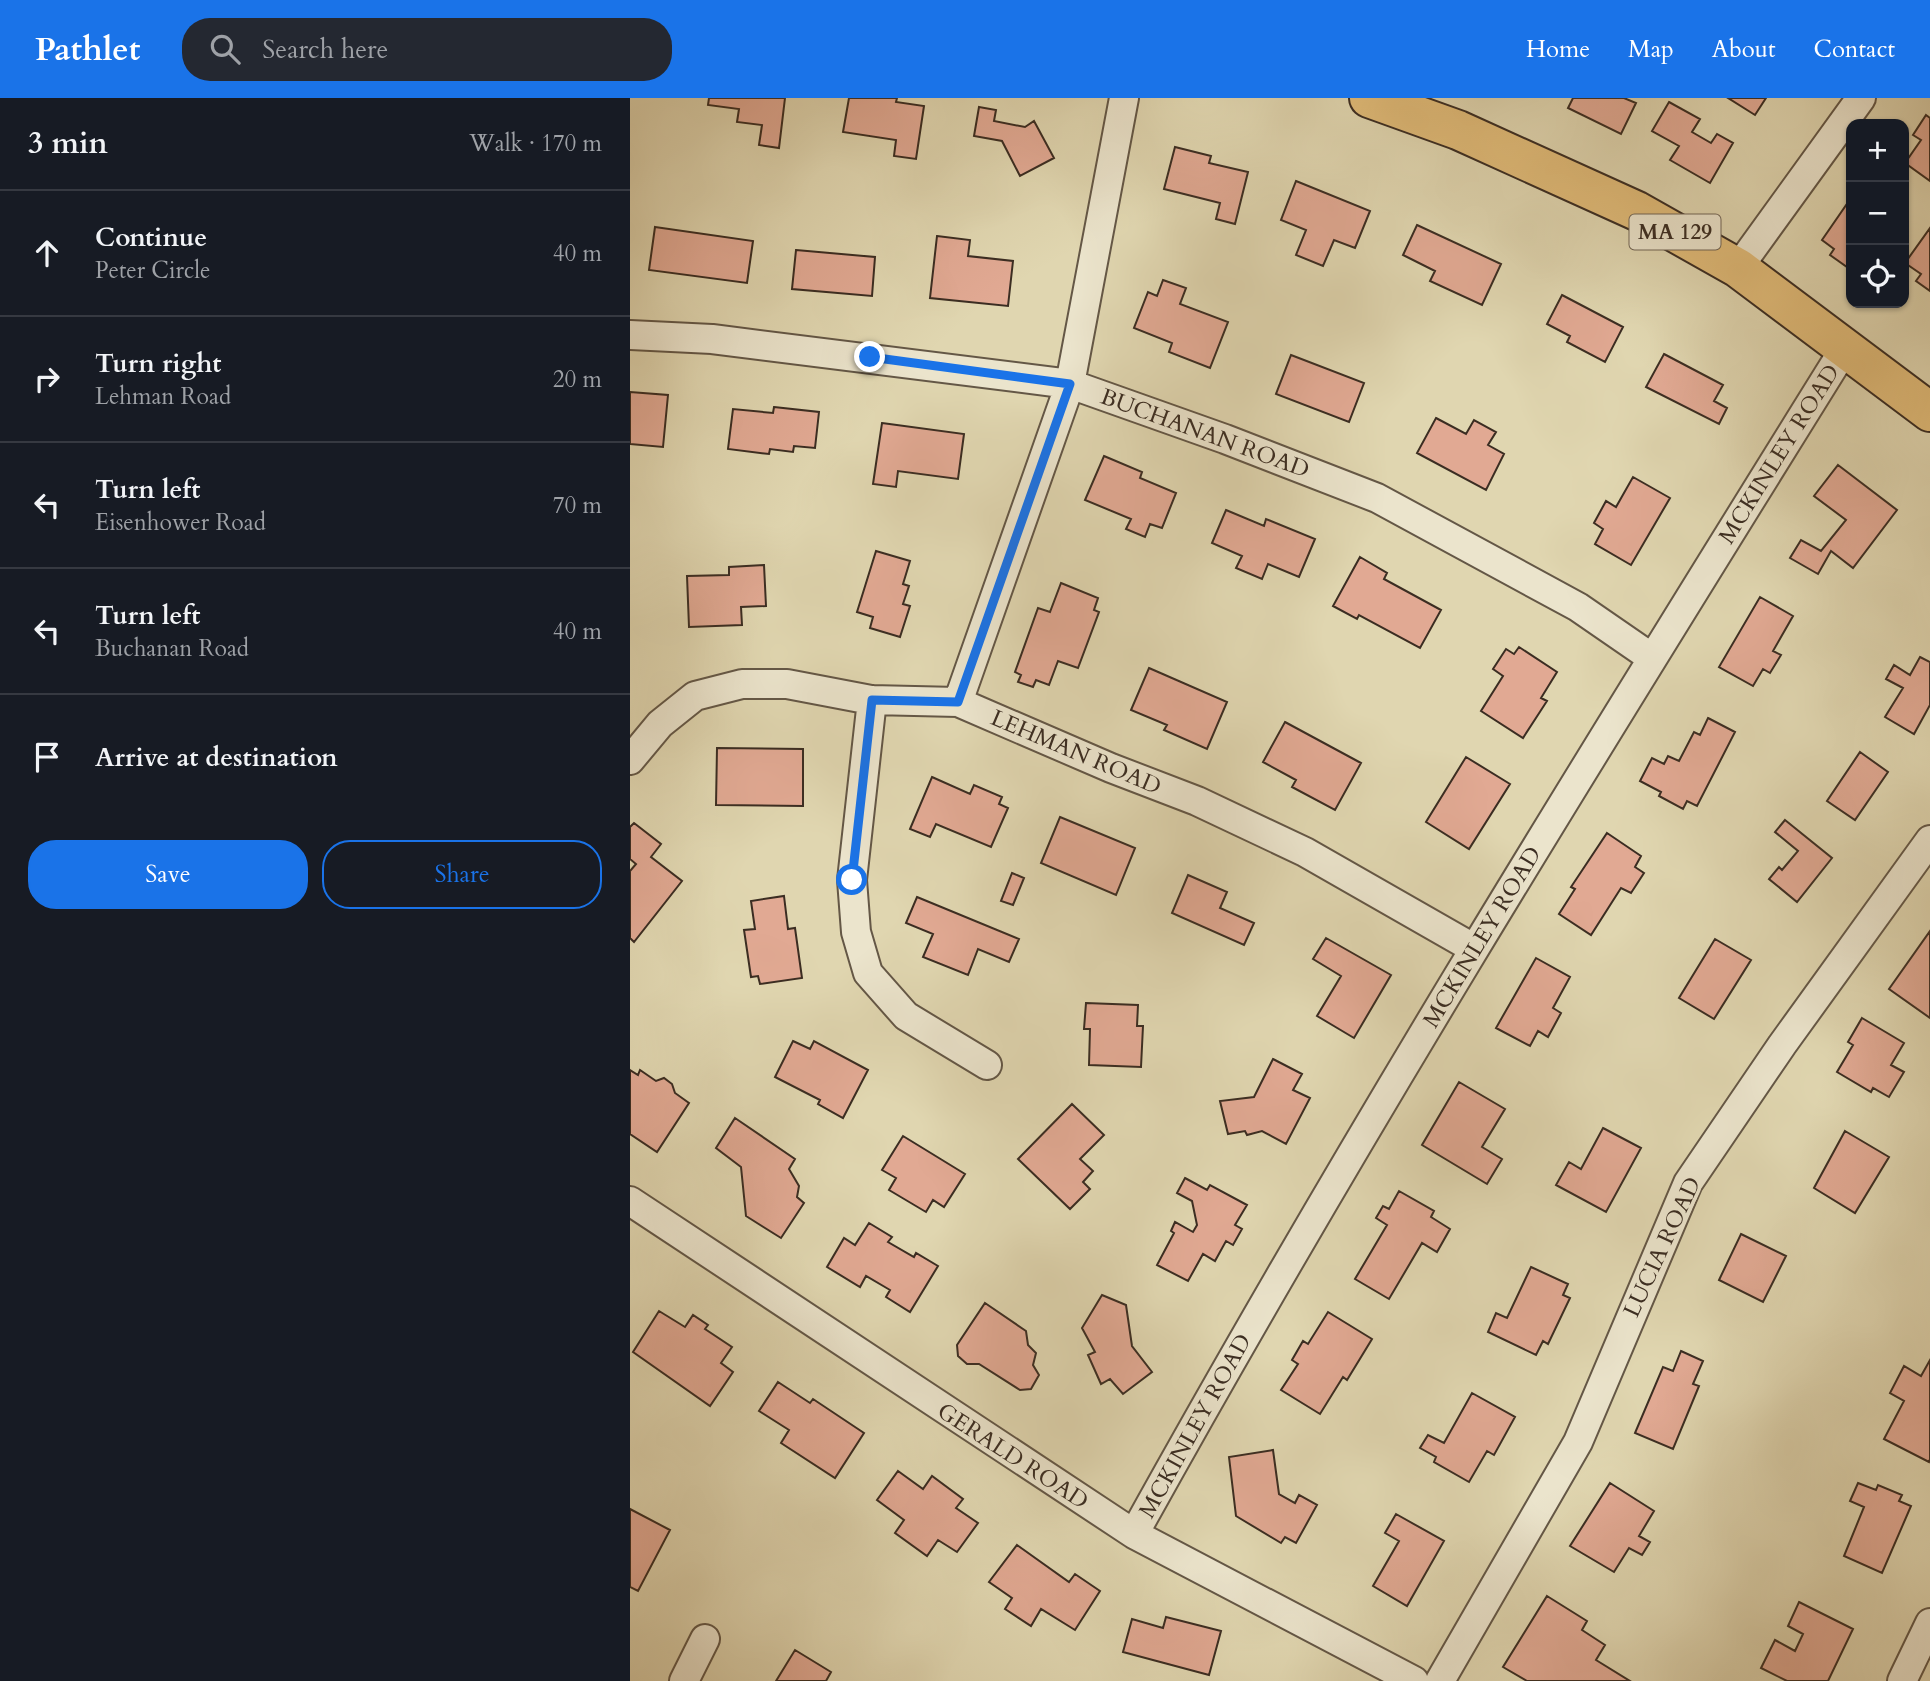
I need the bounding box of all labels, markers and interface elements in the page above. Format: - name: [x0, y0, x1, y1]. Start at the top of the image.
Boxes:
- search box: [182, 18, 672, 81]
- text: Pathlet: [35, 27, 140, 72]
- icon: search: [206, 30, 244, 68]
- text: Search here: [262, 32, 388, 67]
- text: Home: [1526, 33, 1590, 66]
- text: Map: [1628, 33, 1674, 66]
- text: About: [1712, 33, 1776, 66]
- text: Contact: [1814, 33, 1895, 66]
- map controls: [1846, 119, 1909, 308]
- button: +: [1846, 119, 1909, 182]
- text: 3 min: [28, 123, 108, 164]
- text: Walk · 170 m: [469, 128, 602, 159]
- button: −: [1846, 182, 1909, 245]
- road number: MA 129: [1630, 214, 1720, 250]
- text: Continue: [95, 220, 207, 255]
- icon: ahead: [28, 234, 66, 272]
- text: 40 m: [553, 238, 602, 269]
- button: locate: [1846, 245, 1909, 308]
- text: Peter Circle: [95, 255, 211, 286]
- route end: [854, 341, 885, 372]
- text: Turn right: [95, 346, 222, 381]
- street label: MCKINLEY ROAD: [1711, 358, 1847, 550]
- icon: right: [28, 360, 66, 398]
- text: 20 m: [553, 364, 602, 395]
- text: Lehman Road: [95, 381, 231, 412]
- street label: BUCHANAN ROAD: [1096, 381, 1314, 485]
- text: Turn left: [95, 472, 200, 507]
- icon: left: [28, 486, 66, 524]
- text: 70 m: [553, 490, 602, 521]
- text: Eisenhower Road: [95, 507, 266, 538]
- text: Turn left: [95, 598, 200, 633]
- icon: left: [28, 612, 66, 650]
- text: 40 m: [553, 616, 602, 647]
- text: Buchanan Road: [95, 633, 249, 664]
- street label: LEHMAN ROAD: [986, 702, 1166, 802]
- icon: arrive: [28, 738, 66, 776]
- text: Arrive at destination: [95, 740, 338, 775]
- button: Save: [28, 840, 308, 909]
- button: Share: [322, 840, 602, 909]
- street label: MCKINLEY ROAD: [1416, 841, 1548, 1033]
- route start: [836, 864, 867, 895]
- street label: LUCIA ROAD: [1616, 1172, 1708, 1322]
- street label: MCKINLEY ROAD: [1131, 1328, 1259, 1524]
- street label: GERALD ROAD: [931, 1396, 1095, 1516]

